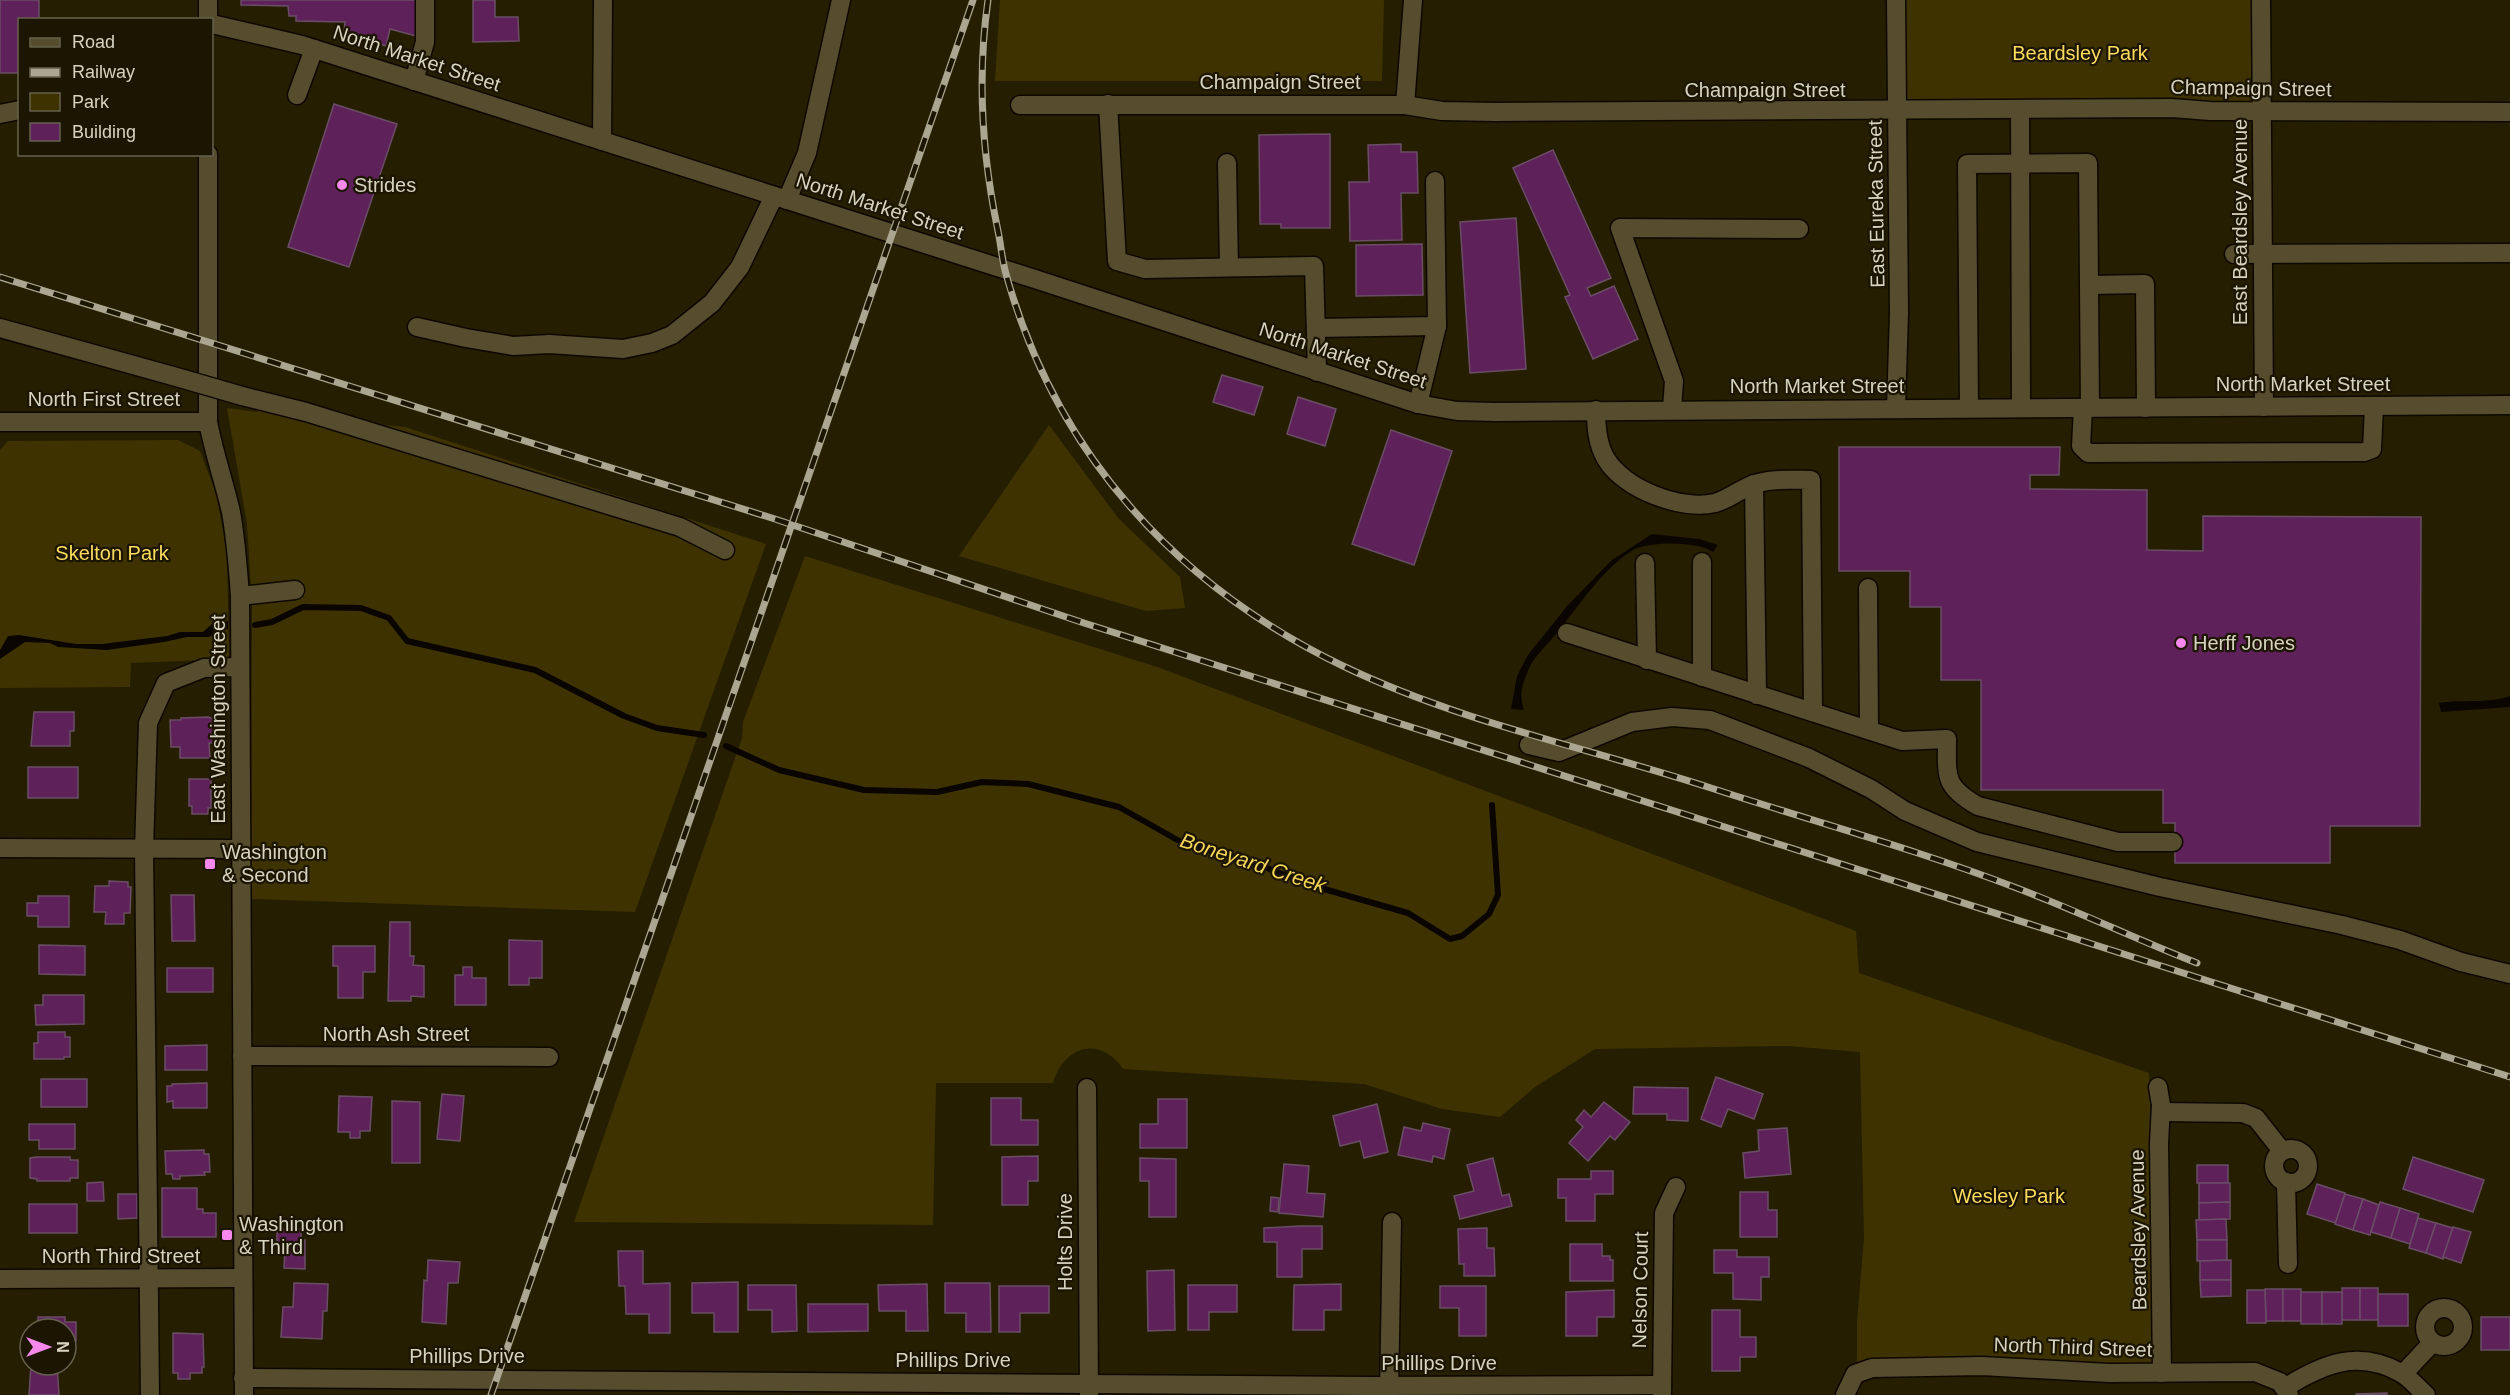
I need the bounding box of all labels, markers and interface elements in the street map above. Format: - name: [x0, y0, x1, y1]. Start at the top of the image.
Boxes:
- legend: [18, 18, 213, 156]
- street label: North Market Street: [331, 21, 504, 96]
- text: Road: [72, 32, 115, 52]
- park label: Beardsley Park: [2012, 42, 2149, 64]
- text: Railway: [72, 62, 135, 82]
- street label: Champaign Street: [1199, 71, 1361, 93]
- street label: Champaign Street: [2170, 76, 2332, 100]
- street label: Champaign Street: [1684, 79, 1846, 101]
- text: Park: [72, 92, 110, 112]
- street label: East Eureka Street: [1864, 119, 1888, 288]
- street label: East Beardsley Avenue: [2229, 119, 2251, 325]
- text: Building: [72, 122, 136, 142]
- street label: North Market Street: [794, 169, 967, 244]
- place label: Strides: [354, 174, 416, 196]
- marker: Strides: [335, 178, 349, 192]
- street label: North Market Street: [1257, 318, 1430, 393]
- street label: North Market Street: [2216, 373, 2391, 395]
- street label: North Market Street: [1730, 375, 1905, 397]
- street label: North First Street: [28, 388, 181, 410]
- park label: Skelton Park: [55, 542, 170, 564]
- street label: East Washington Street: [207, 614, 229, 824]
- place label: Herff Jones: [2193, 632, 2295, 654]
- marker: Herff Jones: [2174, 636, 2188, 650]
- water label: Boneyard Creek: [1177, 828, 1330, 897]
- place label: Washington & Second: [222, 841, 327, 886]
- marker: Washington & Second: [203, 857, 217, 871]
- street label: North Ash Street: [323, 1023, 470, 1045]
- street label: Beardsley Avenue: [2126, 1149, 2150, 1311]
- park label: Wesley Park: [1953, 1185, 2066, 1207]
- street label: Holts Drive: [1054, 1193, 1076, 1291]
- place label: Washington & Third: [239, 1213, 344, 1258]
- marker: Washington & Third: [220, 1228, 234, 1242]
- street label: Nelson Court: [1628, 1231, 1652, 1349]
- street label: North Third Street: [42, 1245, 201, 1267]
- north arrow: [18, 1317, 78, 1377]
- street label: North Third Street: [1993, 1333, 2153, 1361]
- text: N: [54, 1341, 71, 1353]
- street label: Phillips Drive: [409, 1345, 525, 1367]
- street label: Phillips Drive: [895, 1349, 1011, 1371]
- street label: Phillips Drive: [1381, 1352, 1497, 1374]

